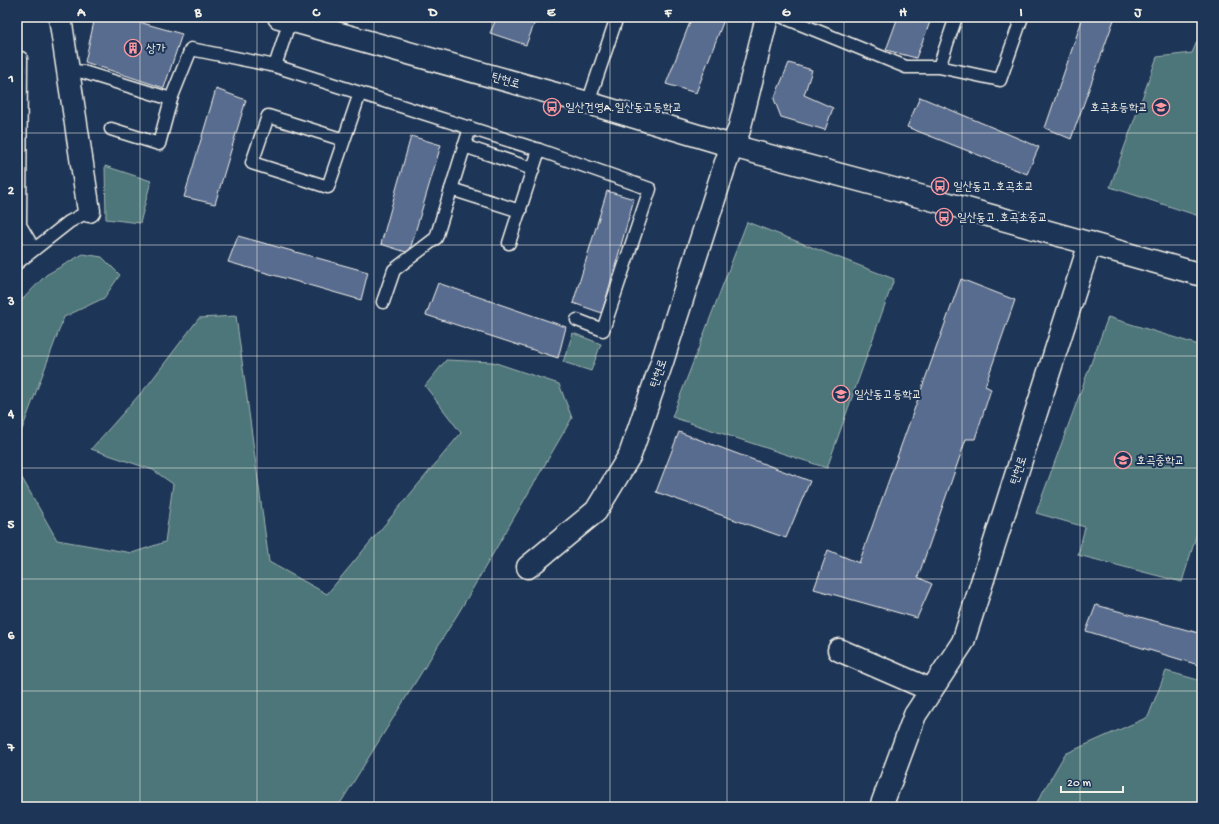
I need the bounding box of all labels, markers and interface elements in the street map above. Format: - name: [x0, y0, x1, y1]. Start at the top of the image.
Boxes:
- text: A: [76, 6, 86, 21]
- text: B: [194, 6, 203, 21]
- text: C: [311, 6, 321, 21]
- text: D: [428, 6, 438, 21]
- text: E: [547, 6, 556, 21]
- text: F: [664, 6, 673, 21]
- text: G: [782, 6, 791, 21]
- text: H: [899, 6, 907, 21]
- text: I: [1019, 6, 1023, 21]
- text: J: [1134, 6, 1143, 21]
- building icon: 상가: [123, 38, 143, 58]
- place label: 상가: [146, 43, 166, 57]
- street label: 탄현로: [490, 71, 521, 93]
- text: 1: [7, 72, 14, 87]
- bus stop icon: 일산건영A.일산동고등학교: [542, 97, 562, 117]
- school or university icon: 호곡초등학교: [1151, 97, 1171, 117]
- place label: 일산건영A.일산동고등학교: [565, 102, 682, 116]
- place label: 호곡초등학교: [1090, 102, 1148, 116]
- bus stop icon: 일산동고.호곡초교: [930, 176, 950, 196]
- place label: 일산동고.호곡초교: [953, 181, 1034, 195]
- text: 2: [8, 184, 15, 199]
- bus stop icon: 일산동고.호곡초중교: [934, 207, 954, 227]
- place label: 일산동고.호곡초중교: [957, 212, 1048, 226]
- text: 3: [7, 295, 15, 310]
- street label: 탄현로: [649, 358, 671, 390]
- school or university icon: 일산동고등학교: [831, 384, 851, 404]
- place label: 일산동고등학교: [854, 389, 922, 403]
- text: 4: [7, 407, 15, 422]
- school or university icon: 호곡중학교: [1113, 450, 1133, 470]
- street label: 탄현로: [1009, 455, 1031, 487]
- place label: 호곡중학교: [1136, 455, 1184, 469]
- text: 5: [8, 518, 15, 533]
- text: 6: [8, 629, 15, 644]
- text: 7: [7, 741, 16, 756]
- scale bar: [1061, 768, 1123, 794]
- text: 20 m: [1067, 777, 1092, 791]

